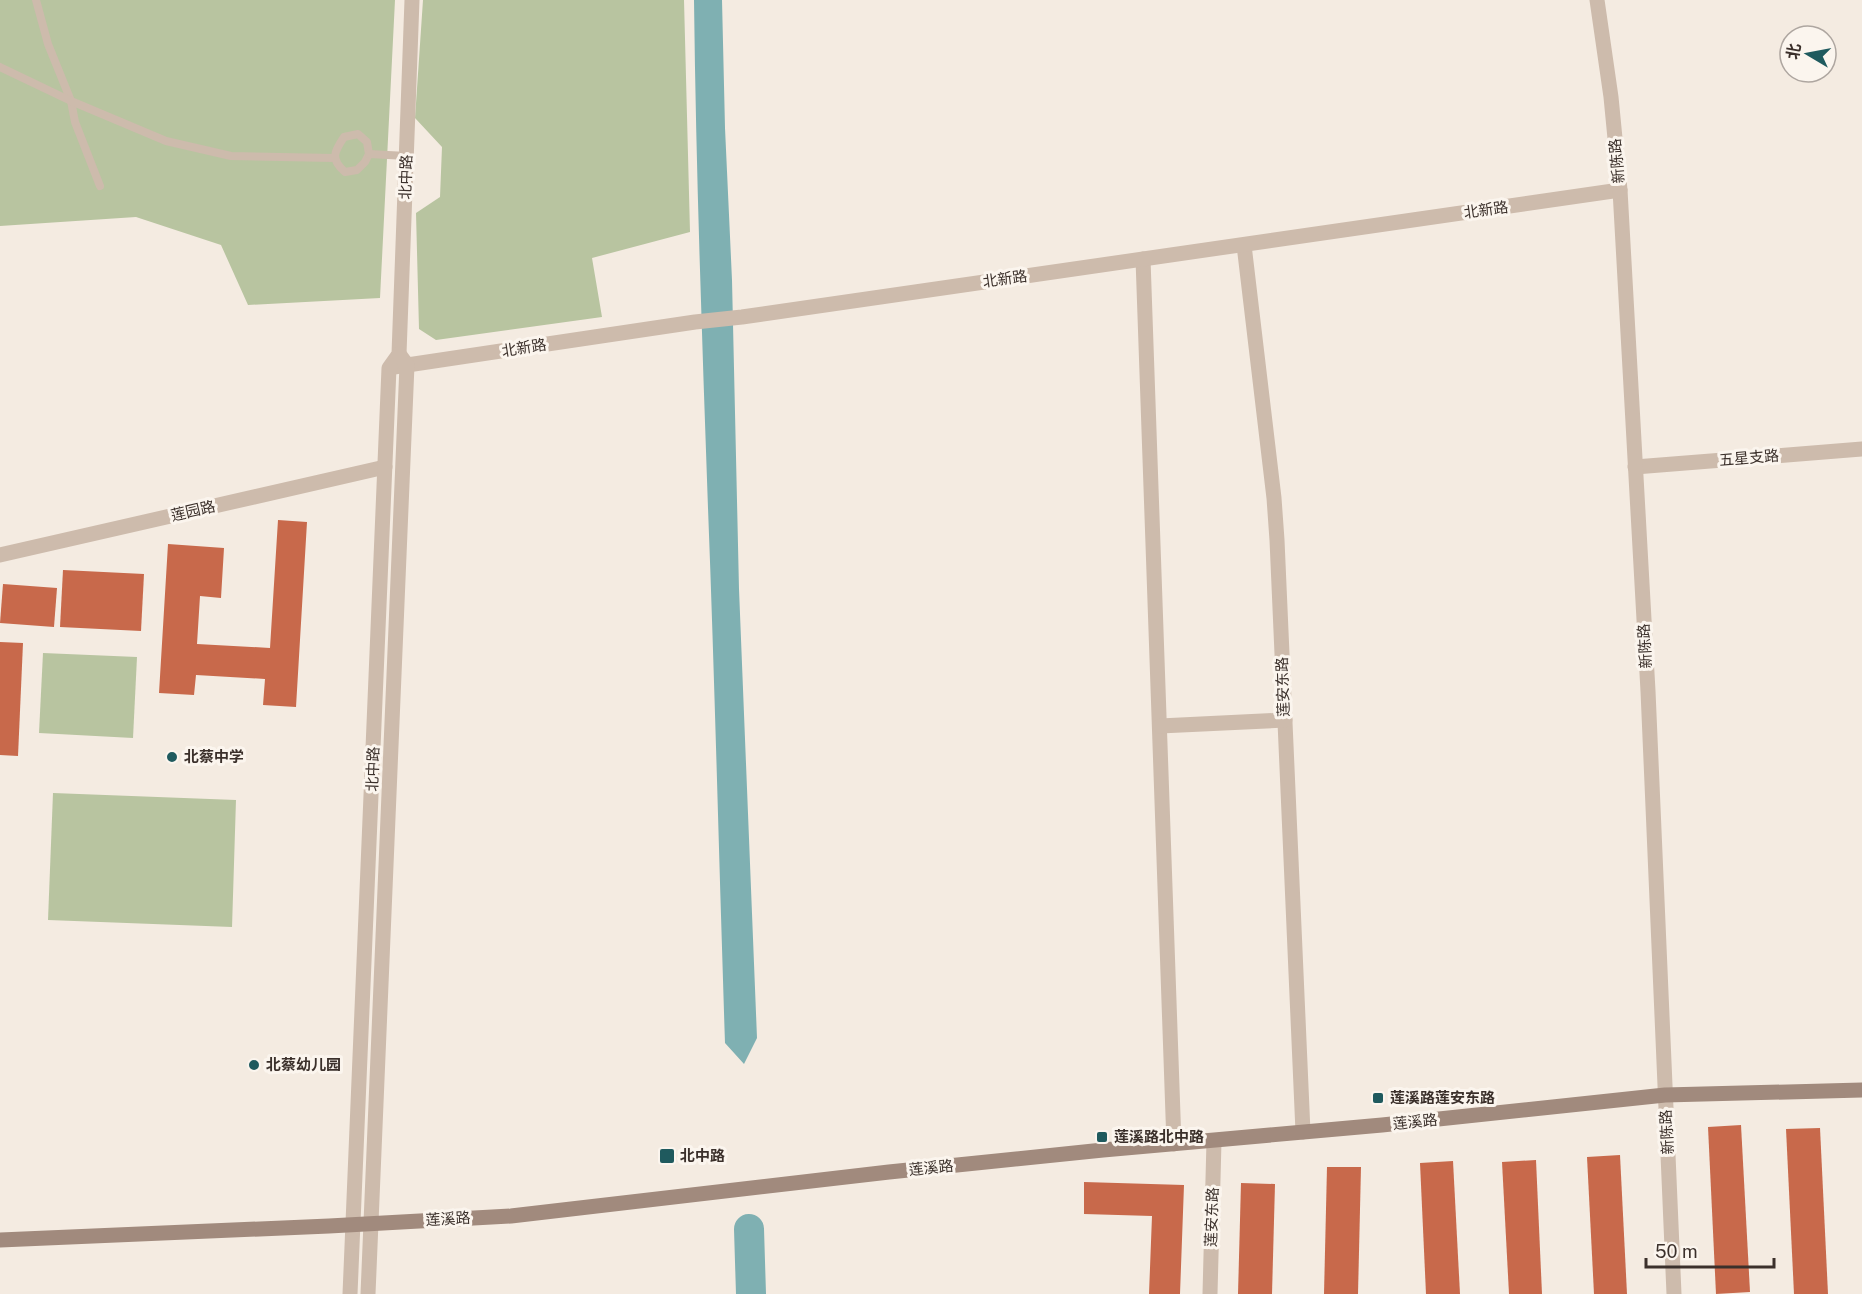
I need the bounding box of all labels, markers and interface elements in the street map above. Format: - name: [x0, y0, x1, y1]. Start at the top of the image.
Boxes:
- north arrow: [1778, 24, 1838, 84]
- text: 北: [1783, 42, 1804, 61]
- street label: 新陈路: [1606, 138, 1627, 184]
- street label: 北中路: [396, 154, 415, 200]
- street label: 北新路: [1462, 198, 1509, 221]
- street label: 北新路: [981, 267, 1028, 290]
- street label: 北新路: [500, 336, 547, 359]
- street label: 五星支路: [1718, 446, 1780, 469]
- street label: 莲园路: [169, 497, 217, 524]
- street label: 新陈路: [1635, 623, 1654, 669]
- street label: 莲安东路: [1273, 657, 1292, 717]
- street label: 北中路: [363, 746, 382, 792]
- place label: 北蔡中学: [184, 748, 244, 765]
- marker: 北蔡中学: [165, 750, 179, 764]
- place label: 北蔡幼儿园: [266, 1056, 341, 1073]
- marker: 北蔡幼儿园: [247, 1058, 261, 1072]
- place label: 莲溪路莲安东路: [1390, 1089, 1495, 1106]
- marker: 莲溪路莲安东路: [1371, 1091, 1385, 1105]
- street label: 新陈路: [1657, 1109, 1676, 1155]
- street label: 莲溪路: [1392, 1111, 1438, 1132]
- place label: 莲溪路北中路: [1114, 1128, 1204, 1145]
- marker: 莲溪路北中路: [1095, 1130, 1109, 1144]
- marker: 北中路: [658, 1147, 676, 1165]
- place label: 北中路: [680, 1147, 725, 1164]
- street label: 莲溪路: [908, 1157, 954, 1178]
- street label: 莲安东路: [1202, 1187, 1221, 1247]
- street label: 莲溪路: [425, 1209, 471, 1228]
- scale bar: [1646, 1231, 1774, 1269]
- text: 50 m: [1655, 1241, 1698, 1262]

